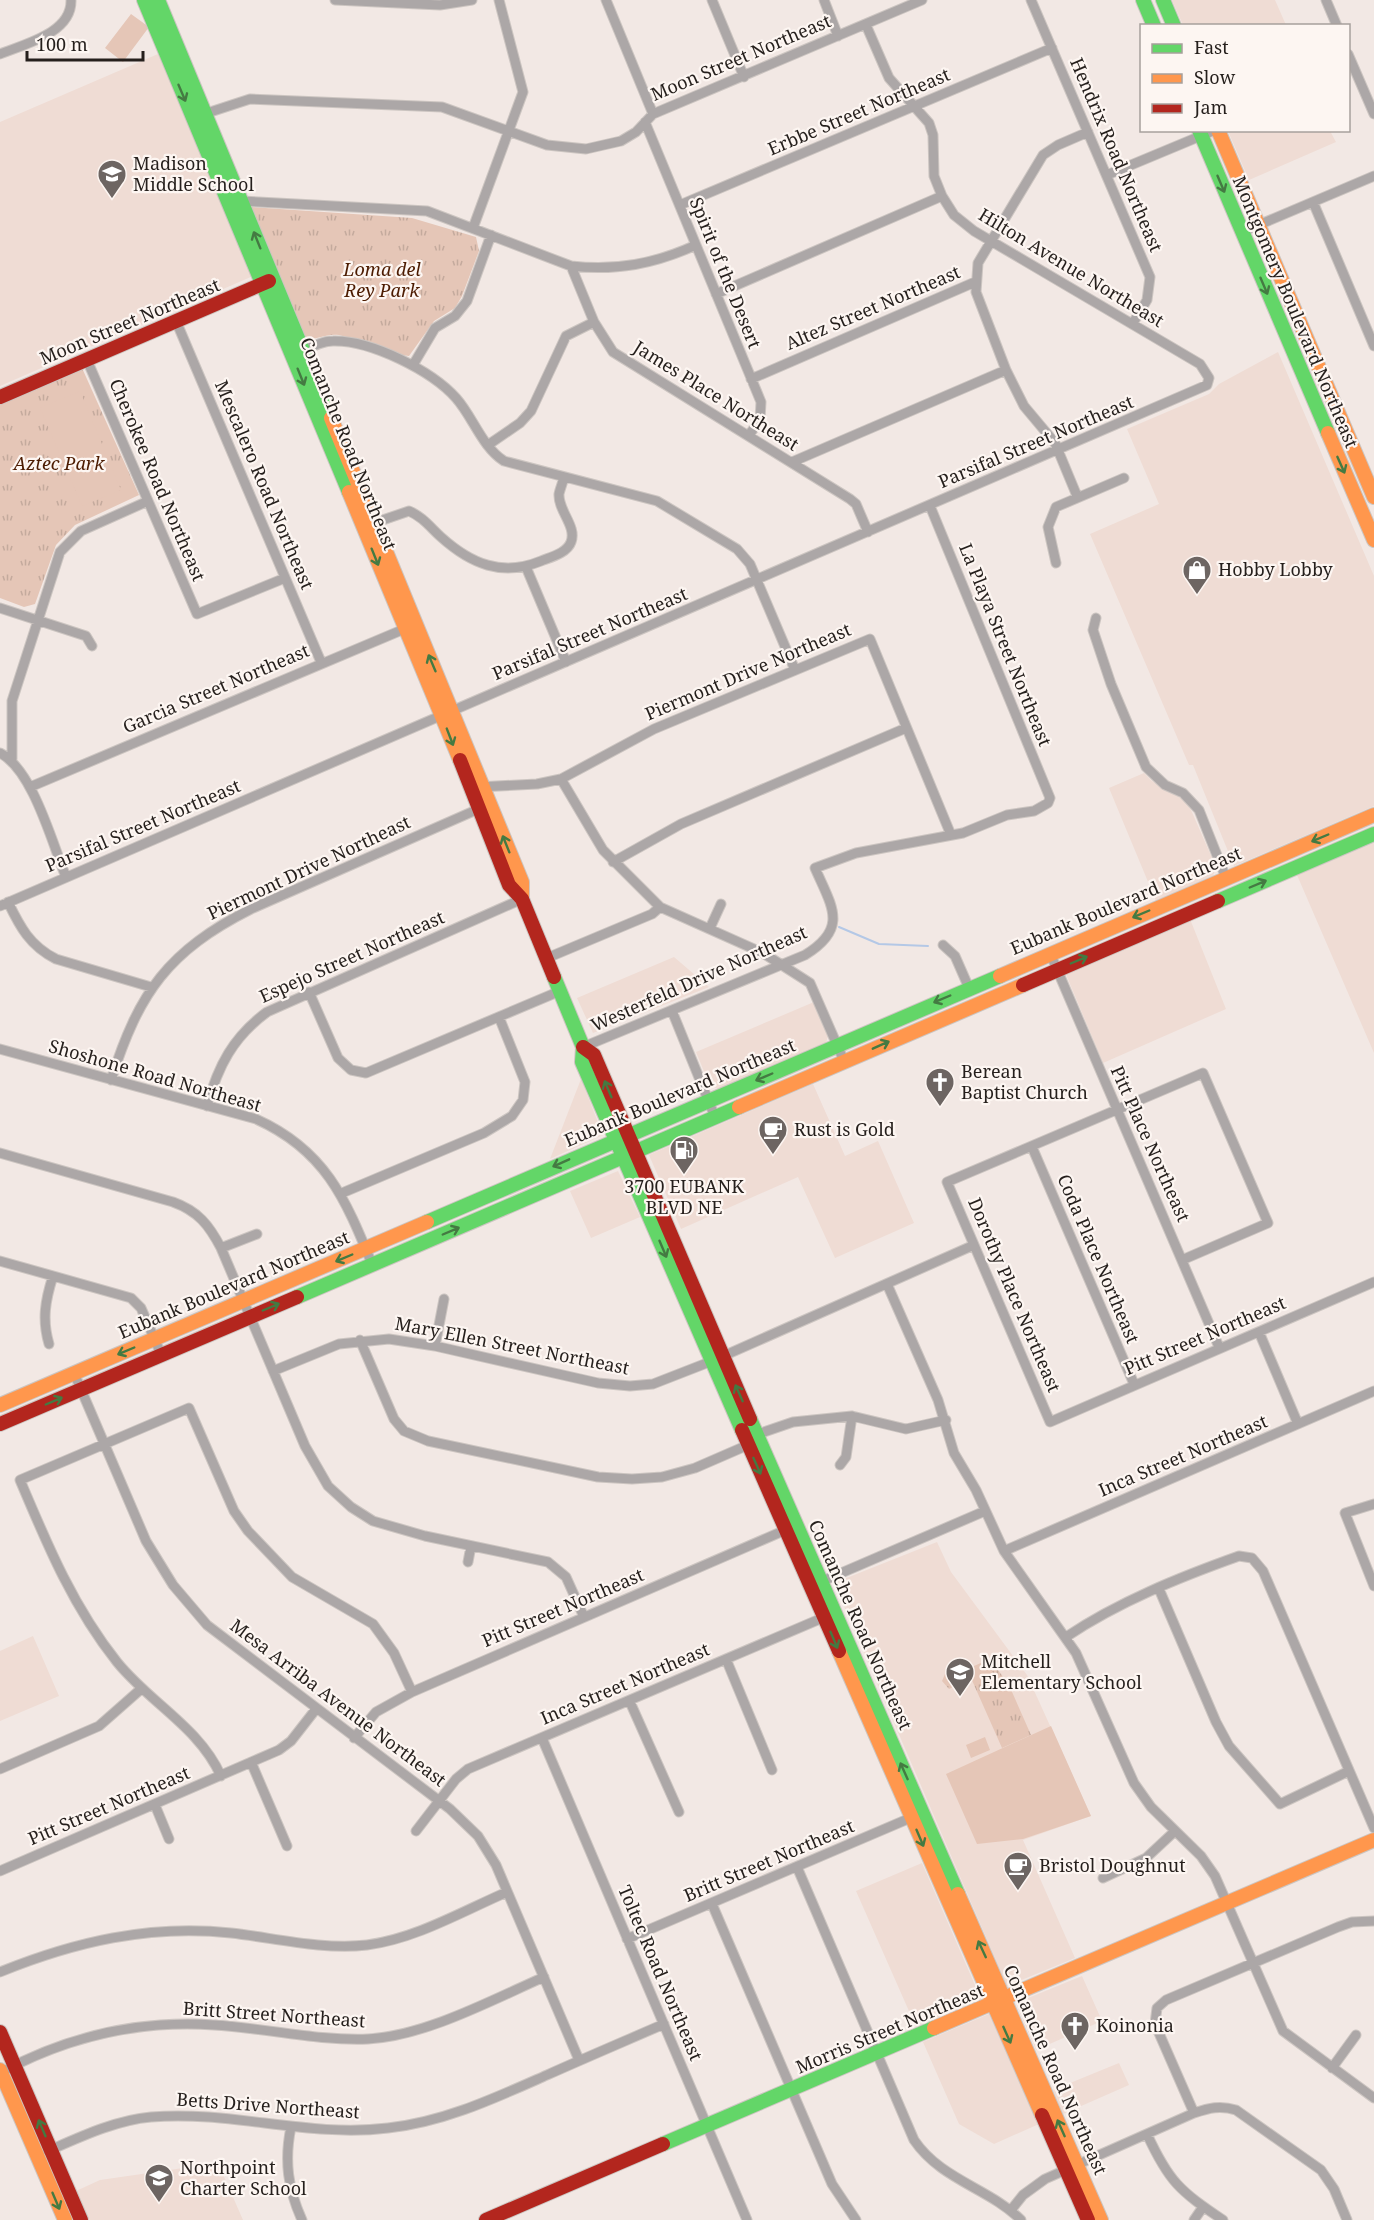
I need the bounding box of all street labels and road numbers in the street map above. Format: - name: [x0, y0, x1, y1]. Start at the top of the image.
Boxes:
- street label: Moon Street Northeast: [647, 8, 834, 106]
- street label: Hendrix Road Northeast: [1065, 54, 1169, 255]
- street label: Erbbe Street Northeast: [764, 62, 953, 160]
- street label: Montgomery Boulevard Northeast: [1228, 172, 1364, 451]
- street label: Spirit of the Desert: [685, 194, 767, 352]
- street label: Hilton Avenue Northeast: [974, 202, 1169, 332]
- street label: Altez Street Northeast: [782, 259, 964, 355]
- street label: Moon Street Northeast: [36, 272, 223, 370]
- street label: Comanche Road Northeast: [295, 334, 403, 554]
- street label: James Place Northeast: [629, 334, 804, 456]
- street label: Cherokee Road Northeast: [104, 375, 212, 585]
- street label: Mescalero Road Northeast: [210, 376, 320, 593]
- street label: Parsifal Street Northeast: [934, 389, 1137, 493]
- street label: La Playa Street Northeast: [954, 540, 1058, 750]
- street label: Parsifal Street Northeast: [488, 581, 691, 685]
- street label: Piermont Drive Northeast: [641, 617, 854, 725]
- street label: Garcia Street Northeast: [119, 638, 313, 738]
- street label: Parsifal Street Northeast: [41, 773, 244, 877]
- street label: Piermont Drive Northeast: [203, 809, 414, 925]
- street label: Eubank Boulevard Northeast: [1006, 840, 1245, 960]
- street label: Espejo Street Northeast: [255, 904, 448, 1008]
- street label: Westerfeld Drive Northeast: [587, 919, 810, 1037]
- street label: Eubank Boulevard Northeast: [560, 1032, 799, 1152]
- street label: Shoshone Road Northeast: [46, 1033, 264, 1117]
- street label: Pitt Place Northeast: [1106, 1062, 1196, 1225]
- street label: Coda Place Northeast: [1052, 1170, 1145, 1347]
- street label: Dorothy Place Northeast: [963, 1194, 1067, 1395]
- street label: Eubank Boulevard Northeast: [114, 1224, 353, 1344]
- street label: Pitt Street Northeast: [1120, 1290, 1289, 1380]
- street label: Mary Ellen Street Northeast: [393, 1311, 631, 1380]
- street label: Inca Street Northeast: [1094, 1409, 1271, 1502]
- street label: Comanche Road Northeast: [804, 1516, 918, 1733]
- street label: Pitt Street Northeast: [478, 1562, 647, 1652]
- street label: Mesa Arriba Avenue Northeast: [226, 1613, 451, 1791]
- street label: Inca Street Northeast: [536, 1637, 713, 1730]
- street label: Pitt Street Northeast: [24, 1760, 193, 1850]
- street label: Britt Street Northeast: [680, 1813, 857, 1907]
- street label: Toltec Road Northeast: [613, 1881, 709, 2064]
- street label: Comanche Road Northeast: [999, 1961, 1113, 2178]
- street label: Morris Street Northeast: [792, 1978, 987, 2079]
- street label: Britt Street Northeast: [182, 1996, 366, 2032]
- street label: Betts Drive Northeast: [176, 2087, 360, 2123]

